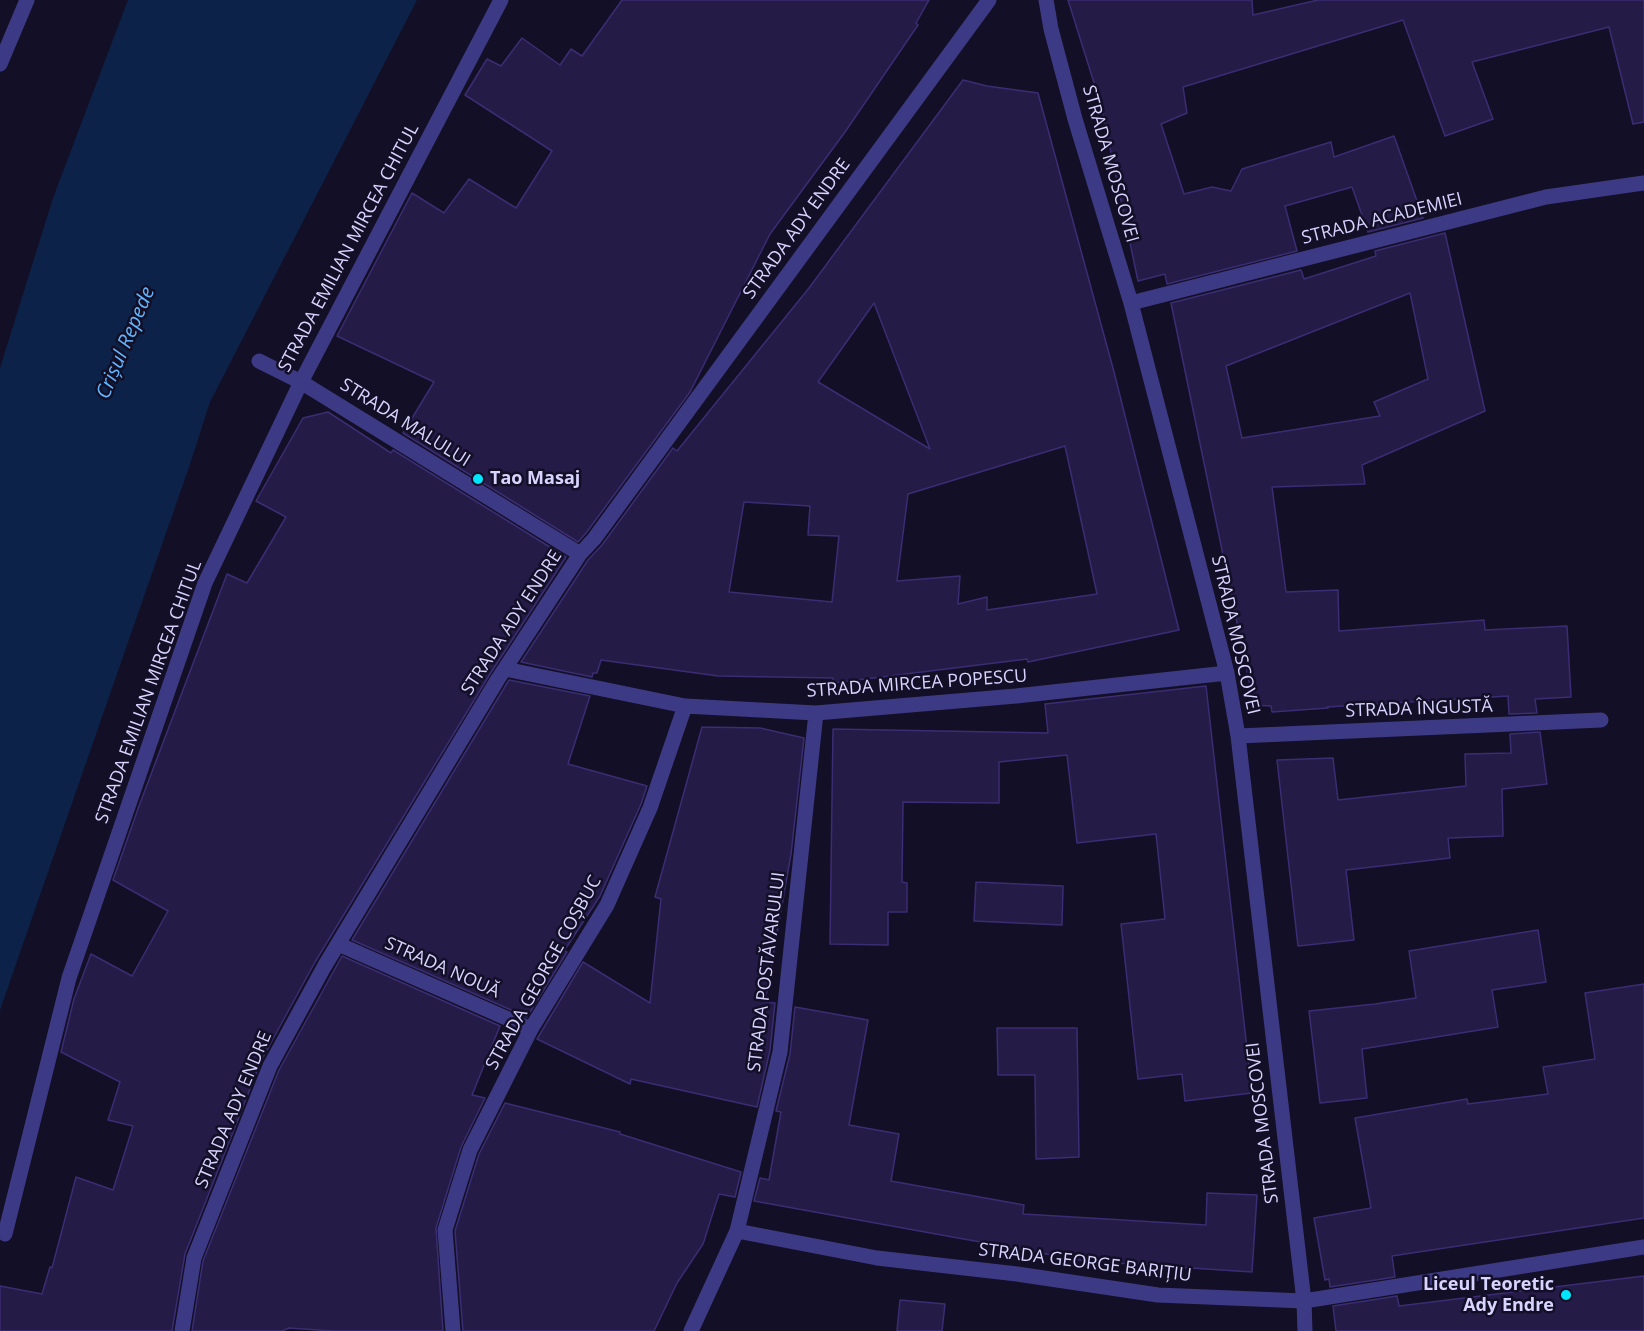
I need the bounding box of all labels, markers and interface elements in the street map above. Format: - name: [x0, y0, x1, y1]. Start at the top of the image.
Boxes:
- street label: STRADA MOSCOVEI: [1077, 83, 1143, 245]
- street label: STRADA EMILIAN MIRCEA CHITUL: [274, 120, 424, 376]
- street label: STRADA ADY ENDRE: [739, 155, 855, 303]
- street label: STRADA ACADEMIEI: [1299, 189, 1465, 249]
- water label: Crișul Repede: [92, 283, 160, 403]
- street label: STRADA MALULUI: [336, 374, 474, 472]
- place label: Tao Masaj: [490, 468, 580, 490]
- marker: Tao Masaj: [471, 472, 485, 486]
- street label: STRADA ADY ENDRE: [457, 547, 567, 699]
- street label: STRADA MOSCOVEI: [1206, 553, 1264, 717]
- street label: STRADA EMILIAN MIRCEA CHITUL: [91, 557, 207, 827]
- street label: STRADA MIRCEA POPESCU: [806, 666, 1028, 702]
- street label: STRADA ÎNGUSTĂ: [1345, 696, 1493, 722]
- street label: STRADA POSTĂVARULUI: [744, 871, 790, 1073]
- street label: STRADA GEORGE COȘBUC: [482, 872, 606, 1074]
- street label: STRADA NOUĂ: [381, 933, 503, 1003]
- street label: STRADA ADY ENDRE: [191, 1028, 277, 1192]
- street label: STRADA MOSCOVEI: [1242, 1041, 1284, 1205]
- street label: STRADA GEORGE BARIȚIU: [977, 1239, 1193, 1287]
- place label: Liceul Teoretic Ady Endre: [1423, 1274, 1554, 1316]
- marker: Liceul Teoretic Ady Endre: [1559, 1288, 1573, 1302]

